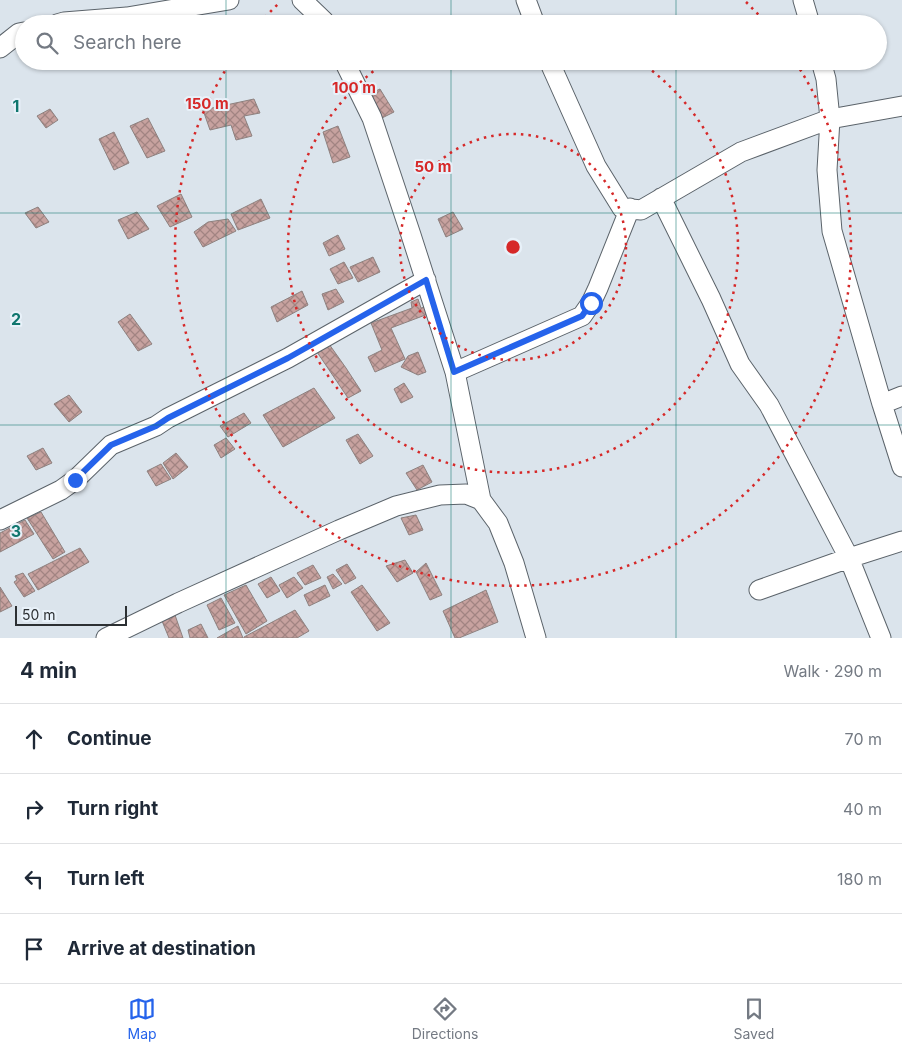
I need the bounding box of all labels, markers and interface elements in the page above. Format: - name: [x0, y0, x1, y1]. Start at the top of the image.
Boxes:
- search box: [15, 15, 887, 70]
- icon: search: [33, 29, 61, 57]
- text: Search here: [73, 31, 182, 54]
- text: 100 m: [332, 78, 376, 97]
- text: 150 m: [185, 94, 229, 113]
- text: 1: [13, 96, 19, 116]
- text: 50 m: [415, 157, 451, 176]
- centre of rings: [504, 238, 522, 256]
- route start: [580, 292, 603, 315]
- text: 2: [11, 309, 21, 329]
- route end: [64, 469, 87, 492]
- text: 3: [11, 521, 21, 541]
- scale bar: [15, 603, 128, 626]
- text: 50 m: [22, 606, 56, 623]
- text: 4 min: [20, 658, 77, 683]
- text: Walk · 290 m: [784, 661, 882, 681]
- icon: ahead: [20, 725, 48, 753]
- text: Continue: [67, 727, 152, 750]
- text: 70 m: [845, 729, 882, 749]
- icon: right: [20, 795, 48, 823]
- text: Turn right: [67, 797, 158, 820]
- text: 40 m: [843, 799, 882, 819]
- icon: left: [20, 865, 48, 893]
- text: Turn left: [67, 867, 145, 890]
- text: 180 m: [837, 869, 882, 889]
- icon: arrive: [20, 935, 48, 963]
- text: Arrive at destination: [67, 937, 256, 960]
- tab: Map: [128, 995, 157, 1042]
- tab: Directions: [412, 995, 478, 1042]
- tab: Saved: [733, 995, 774, 1042]

